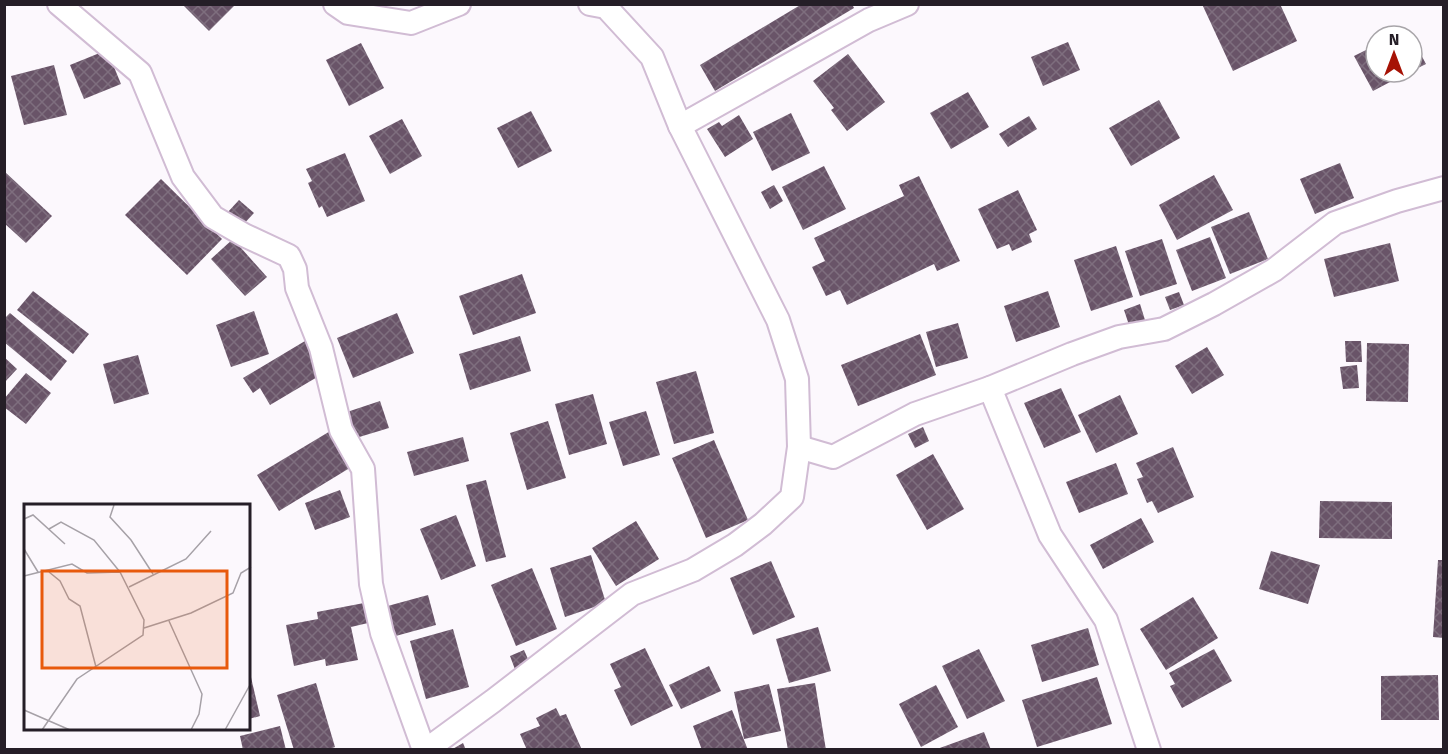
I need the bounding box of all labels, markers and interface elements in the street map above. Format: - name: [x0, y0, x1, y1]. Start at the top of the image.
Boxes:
- north arrow: [1364, 24, 1424, 84]
- text: N: [1389, 30, 1399, 49]
- inset map: [24, 504, 250, 730]

